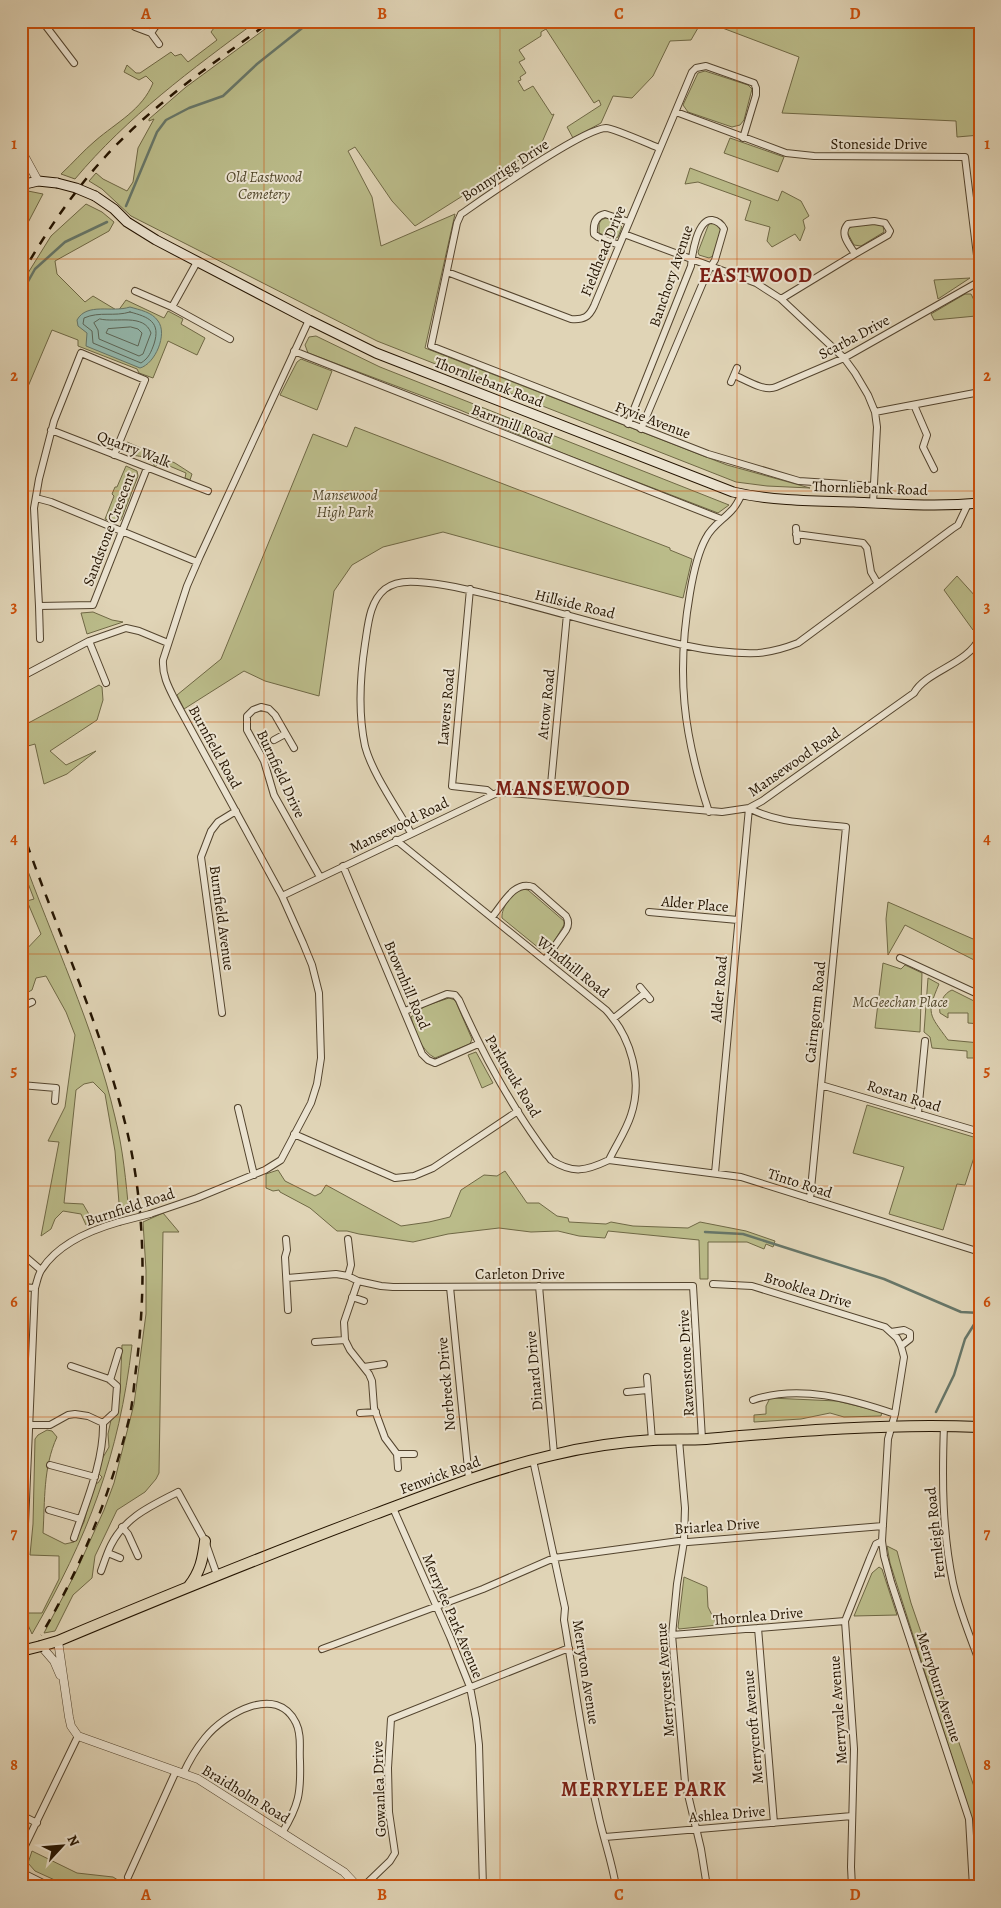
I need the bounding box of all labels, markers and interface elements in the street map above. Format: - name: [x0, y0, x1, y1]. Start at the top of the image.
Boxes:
- text: A: [140, 3, 152, 25]
- text: B: [377, 3, 387, 25]
- text: C: [614, 3, 624, 25]
- text: D: [849, 3, 861, 25]
- text: 1: [11, 133, 17, 155]
- text: 1: [984, 133, 990, 155]
- street label: Bonnyrigg Drive: [457, 134, 553, 206]
- street label: Stoneside Drive: [831, 134, 928, 154]
- park label: Old Eastwood Cemetery: [226, 167, 302, 204]
- street label: Fieldhead Drive: [576, 202, 630, 299]
- street label: Banchory Avenue: [644, 222, 698, 330]
- district label: EASTWOOD: [699, 262, 813, 289]
- street label: Scarba Drive: [815, 310, 893, 364]
- street label: Thornliebank Road: [432, 352, 547, 412]
- text: 2: [10, 365, 18, 387]
- text: 2: [983, 365, 991, 387]
- street label: Fyvie Avenue: [612, 396, 694, 444]
- street label: Barrmill Road: [468, 399, 556, 449]
- street label: Quarry Walk: [94, 426, 174, 472]
- street label: Sandstone Crescent: [78, 469, 140, 589]
- street label: Thornliebank Road: [812, 476, 929, 500]
- park label: Mansewood High Park: [312, 485, 378, 522]
- street label: Hillside Road: [533, 584, 618, 624]
- text: 3: [11, 596, 18, 618]
- text: 3: [984, 596, 991, 618]
- street label: Lawers Road: [433, 667, 459, 746]
- street label: Attow Road: [532, 667, 560, 741]
- street label: Burnfield Road: [184, 702, 247, 793]
- street label: Mansewood Road: [744, 722, 845, 801]
- street label: Burnfield Drive: [252, 727, 310, 821]
- district label: MANSEWOOD: [495, 775, 631, 802]
- street label: Mansewood Road: [346, 792, 453, 858]
- text: 4: [10, 828, 18, 850]
- text: 4: [983, 828, 991, 850]
- street label: Burnfield Avenue: [205, 864, 239, 972]
- street label: Alder Place: [660, 891, 730, 917]
- street label: Windhill Road: [532, 931, 614, 1003]
- street label: Brownhill Road: [379, 938, 435, 1033]
- street label: Alder Road: [706, 954, 732, 1024]
- street label: Cairngorm Road: [800, 959, 830, 1064]
- park label: McGeechan Place: [852, 992, 948, 1012]
- street label: Parkneuk Road: [481, 1031, 546, 1122]
- text: 5: [11, 1060, 18, 1082]
- text: 5: [984, 1060, 991, 1082]
- street label: Rostan Road: [864, 1075, 944, 1117]
- street label: Tinto Road: [765, 1163, 836, 1203]
- street label: Burnfield Road: [83, 1183, 178, 1231]
- street label: Carleton Drive: [475, 1264, 565, 1284]
- street label: Brooklea Drive: [762, 1267, 855, 1313]
- text: 6: [10, 1291, 18, 1313]
- text: 6: [983, 1291, 991, 1313]
- street label: Ravenstone Drive: [673, 1309, 699, 1417]
- street label: Dinard Drive: [521, 1330, 547, 1412]
- street label: Norbreck Drive: [432, 1336, 460, 1432]
- street label: Fenwick Road: [397, 1451, 484, 1499]
- street label: Fernleigh Road: [920, 1485, 950, 1580]
- street label: Briarlea Drive: [674, 1513, 761, 1539]
- text: 7: [11, 1523, 18, 1545]
- text: 7: [984, 1523, 991, 1545]
- street label: Merrylee Park Avenue: [418, 1551, 488, 1682]
- street label: Thornlea Drive: [712, 1602, 804, 1630]
- street label: Merryton Avenue: [568, 1618, 604, 1726]
- street label: Merrycrest Avenue: [651, 1622, 679, 1738]
- street label: Merryburn Avenue: [912, 1629, 966, 1745]
- street label: Merryvale Avenue: [824, 1655, 852, 1765]
- street label: Merrycroft Avenue: [738, 1669, 768, 1785]
- street label: Gowanlea Drive: [367, 1740, 391, 1838]
- text: 8: [10, 1754, 18, 1776]
- text: 8: [983, 1754, 991, 1776]
- street label: Braidholm Road: [198, 1760, 295, 1829]
- district label: MERRYLEE PARK: [561, 1776, 727, 1803]
- street label: Ashlea Drive: [687, 1801, 766, 1827]
- north arrow: [38, 1820, 88, 1870]
- text: N: [62, 1832, 84, 1849]
- text: A: [140, 1884, 152, 1906]
- text: B: [377, 1884, 387, 1906]
- text: C: [614, 1884, 624, 1906]
- text: D: [849, 1884, 861, 1906]

